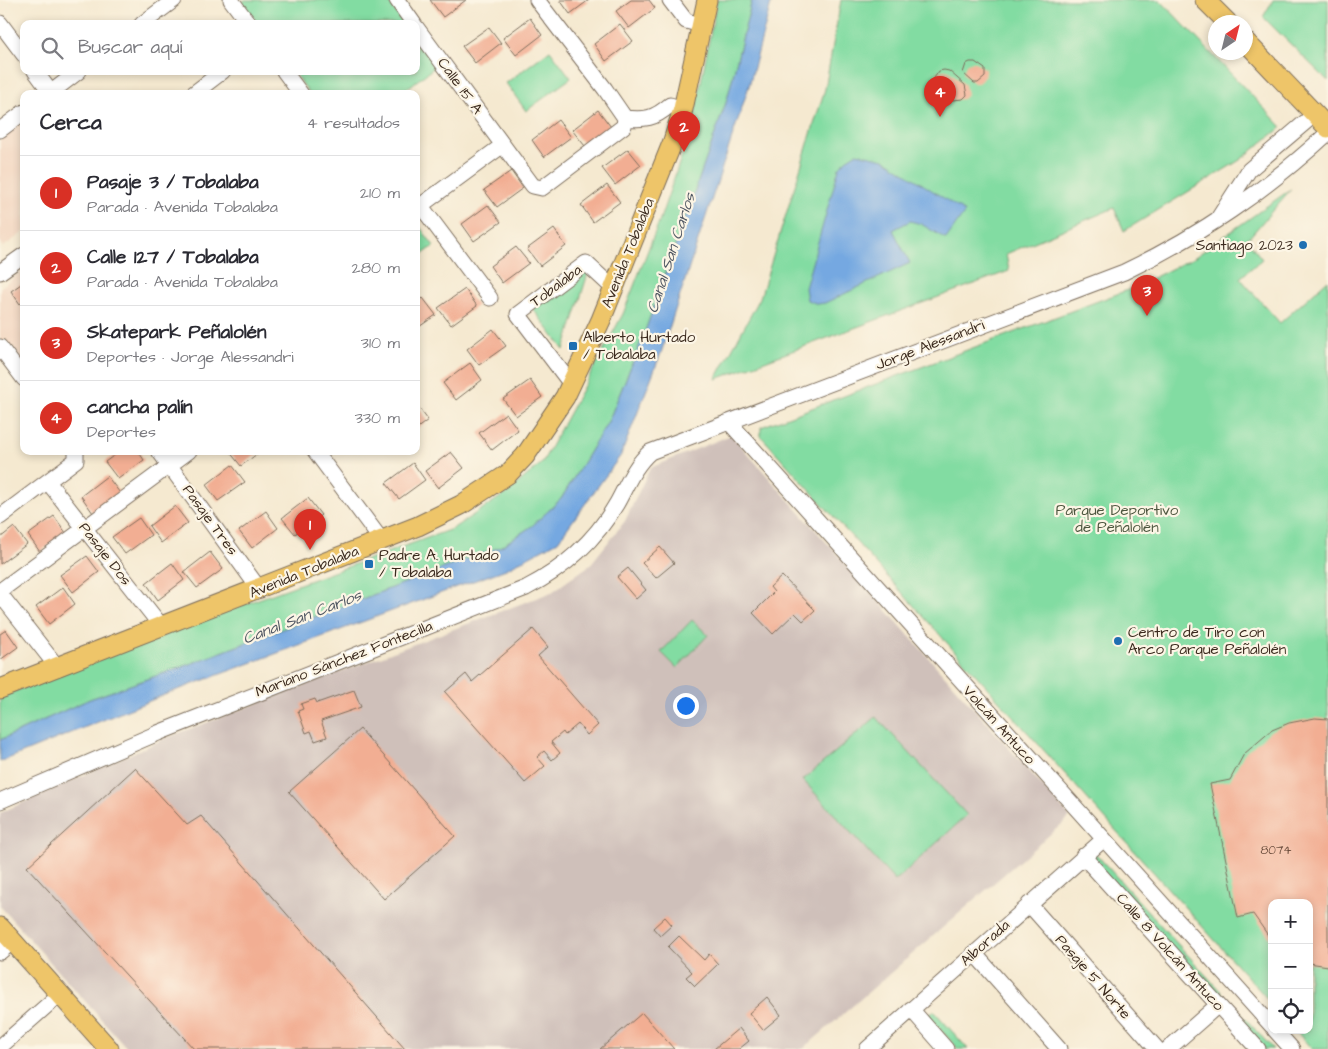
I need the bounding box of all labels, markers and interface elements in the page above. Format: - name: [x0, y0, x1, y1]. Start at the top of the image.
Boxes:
- north arrow: [1208, 15, 1253, 60]
- search box: [20, 20, 420, 75]
- icon: search: [38, 34, 66, 62]
- text: Buscar aquí: [78, 34, 182, 61]
- street label: Calle 15 A: [432, 53, 488, 119]
- pin: 4: [924, 76, 956, 117]
- text: Cerca: [40, 108, 102, 137]
- pin: 2: [668, 111, 700, 152]
- text: 4 resultados: [307, 112, 400, 134]
- text: Pasaje 3 / Tobalaba: [87, 169, 259, 196]
- text: 1: [55, 182, 57, 204]
- text: 210 m: [360, 182, 400, 204]
- water label: Canal San Carlos: [641, 189, 701, 316]
- street label: Avenida Tobalaba: [596, 195, 660, 311]
- text: Parada · Avenida Tobalaba: [87, 196, 278, 218]
- place label: Santiago 2023: [1196, 235, 1293, 257]
- marker: Santiago 2023: [1297, 239, 1309, 251]
- text: Calle 127 / Tobalaba: [87, 244, 259, 271]
- text: 2: [51, 257, 61, 279]
- text: 280 m: [352, 257, 400, 279]
- street label: Tobalaba: [526, 259, 587, 312]
- text: Parada · Avenida Tobalaba: [87, 271, 278, 293]
- pin: 3: [1131, 275, 1163, 316]
- street label: Jorge Alessandri: [873, 314, 988, 376]
- text: Skatepark Peñalolén: [87, 319, 267, 346]
- place label: Alberto Hurtado / Tobalaba: [583, 327, 696, 365]
- text: 3: [52, 332, 60, 354]
- text: 310 m: [361, 332, 400, 354]
- marker: Alberto Hurtado / Tobalaba: [567, 340, 579, 352]
- text: Deportes · Jorge Alessandri: [87, 346, 294, 368]
- text: cancha palín: [87, 394, 193, 421]
- text: 4: [51, 407, 61, 429]
- text: 330 m: [355, 407, 400, 429]
- text: Deportes: [87, 421, 156, 443]
- street label: Pasaje Tres: [177, 480, 243, 560]
- park label: Parque Deportivo de Peñalolén: [1056, 500, 1179, 538]
- pin: 1: [294, 509, 326, 550]
- street label: Pasaje Dos: [74, 518, 137, 590]
- street label: Avenida Tobalaba: [246, 540, 362, 604]
- place label: Padre A. Hurtado / Tobalaba: [379, 545, 499, 583]
- marker: Padre A. Hurtado / Tobalaba: [363, 558, 375, 570]
- water label: Canal San Carlos: [240, 584, 365, 650]
- street label: Mariano Sánchez Fontecilla: [252, 615, 436, 702]
- place label: Centro de Tiro con Arco Parque Peñalolén: [1128, 622, 1287, 660]
- marker: Centro de Tiro con Arco Parque Peñalolén: [1112, 635, 1124, 647]
- street label: Volcán Antuco: [958, 681, 1040, 769]
- your location: [673, 693, 699, 719]
- house number: 8074: [1261, 842, 1291, 859]
- street label: Calle 8 Volcán Antuco: [1111, 888, 1229, 1016]
- map controls: [1268, 899, 1313, 1034]
- button: +: [1268, 899, 1313, 944]
- street label: Alborada: [956, 915, 1015, 971]
- street label: Pasaje 5 Norte: [1050, 930, 1136, 1024]
- button: −: [1268, 944, 1313, 989]
- button: locate: [1268, 989, 1313, 1034]

